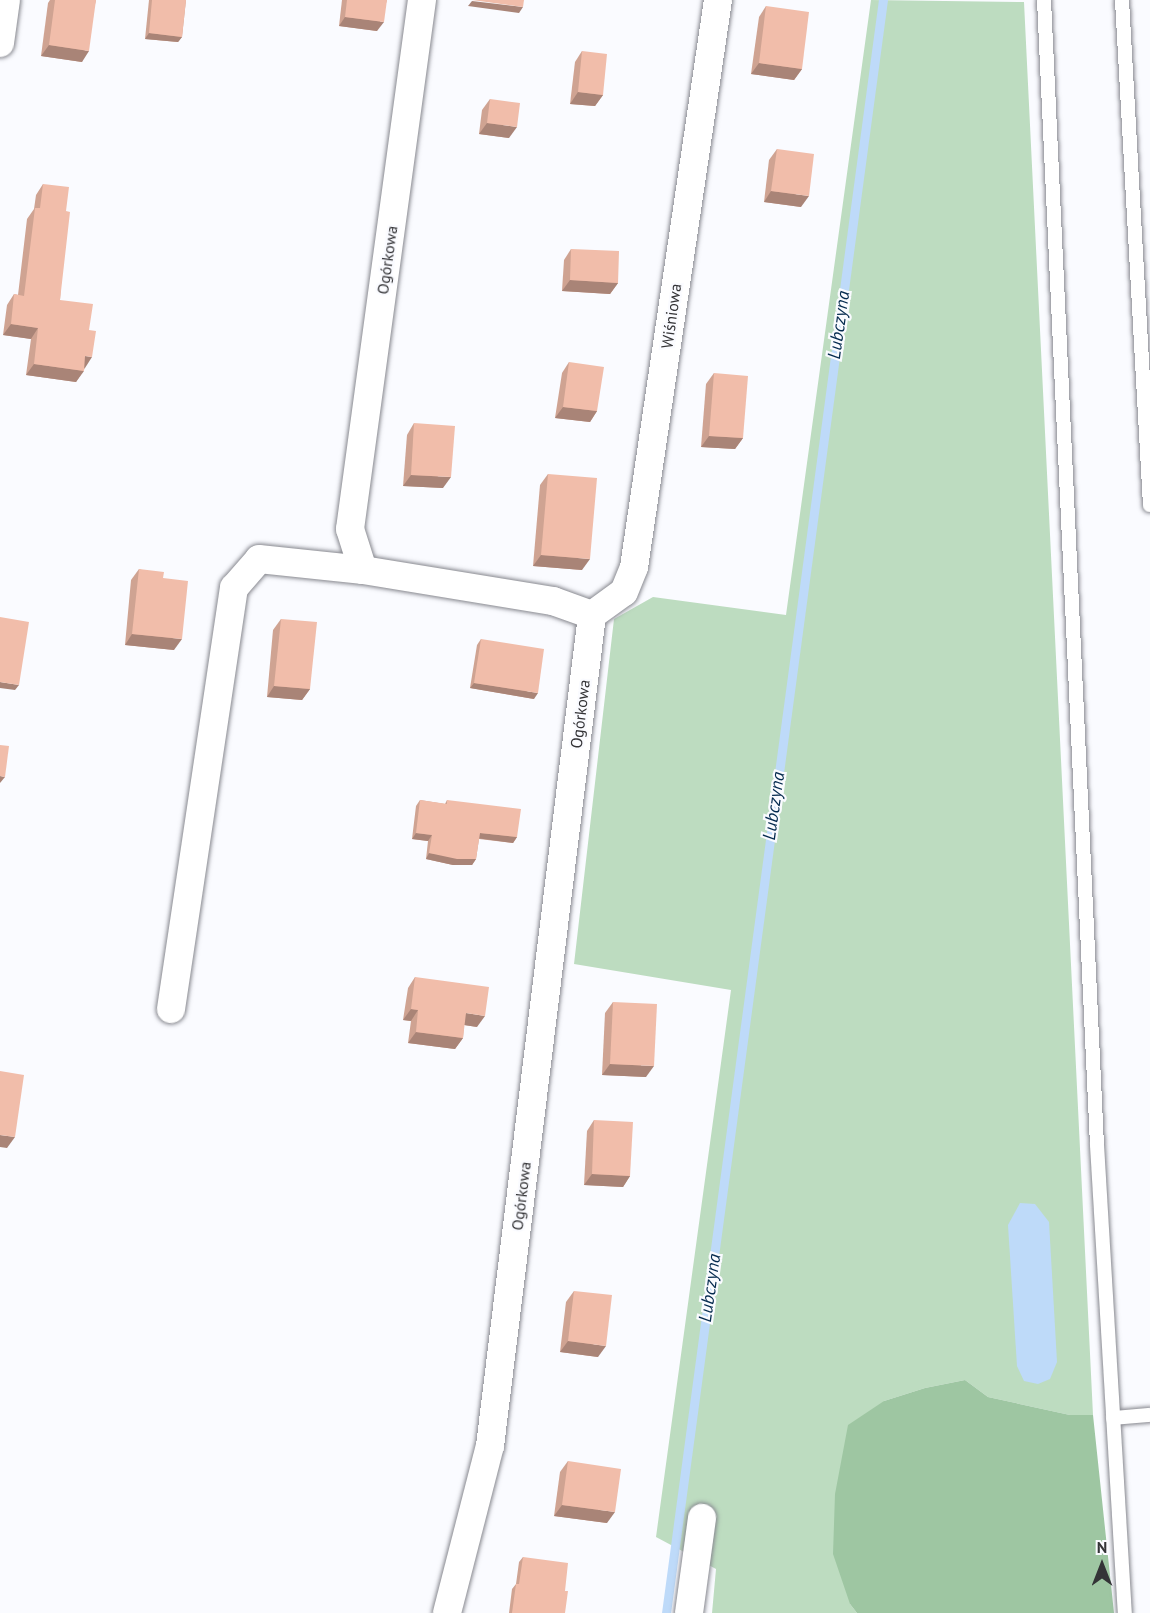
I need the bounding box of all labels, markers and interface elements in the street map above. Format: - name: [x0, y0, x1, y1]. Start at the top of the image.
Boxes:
- street label: Ogórkowa: [373, 224, 401, 296]
- street label: Wiśniowa: [657, 282, 685, 350]
- water label: Lubczyna: [824, 289, 854, 361]
- street label: Ogórkowa: [566, 679, 594, 749]
- water label: Lubczyna: [759, 770, 789, 842]
- street label: Ogórkowa: [507, 1161, 535, 1231]
- water label: Lubczyna: [695, 1252, 725, 1324]
- north arrow: [1072, 1535, 1132, 1595]
- text: N: [1097, 1537, 1107, 1557]

